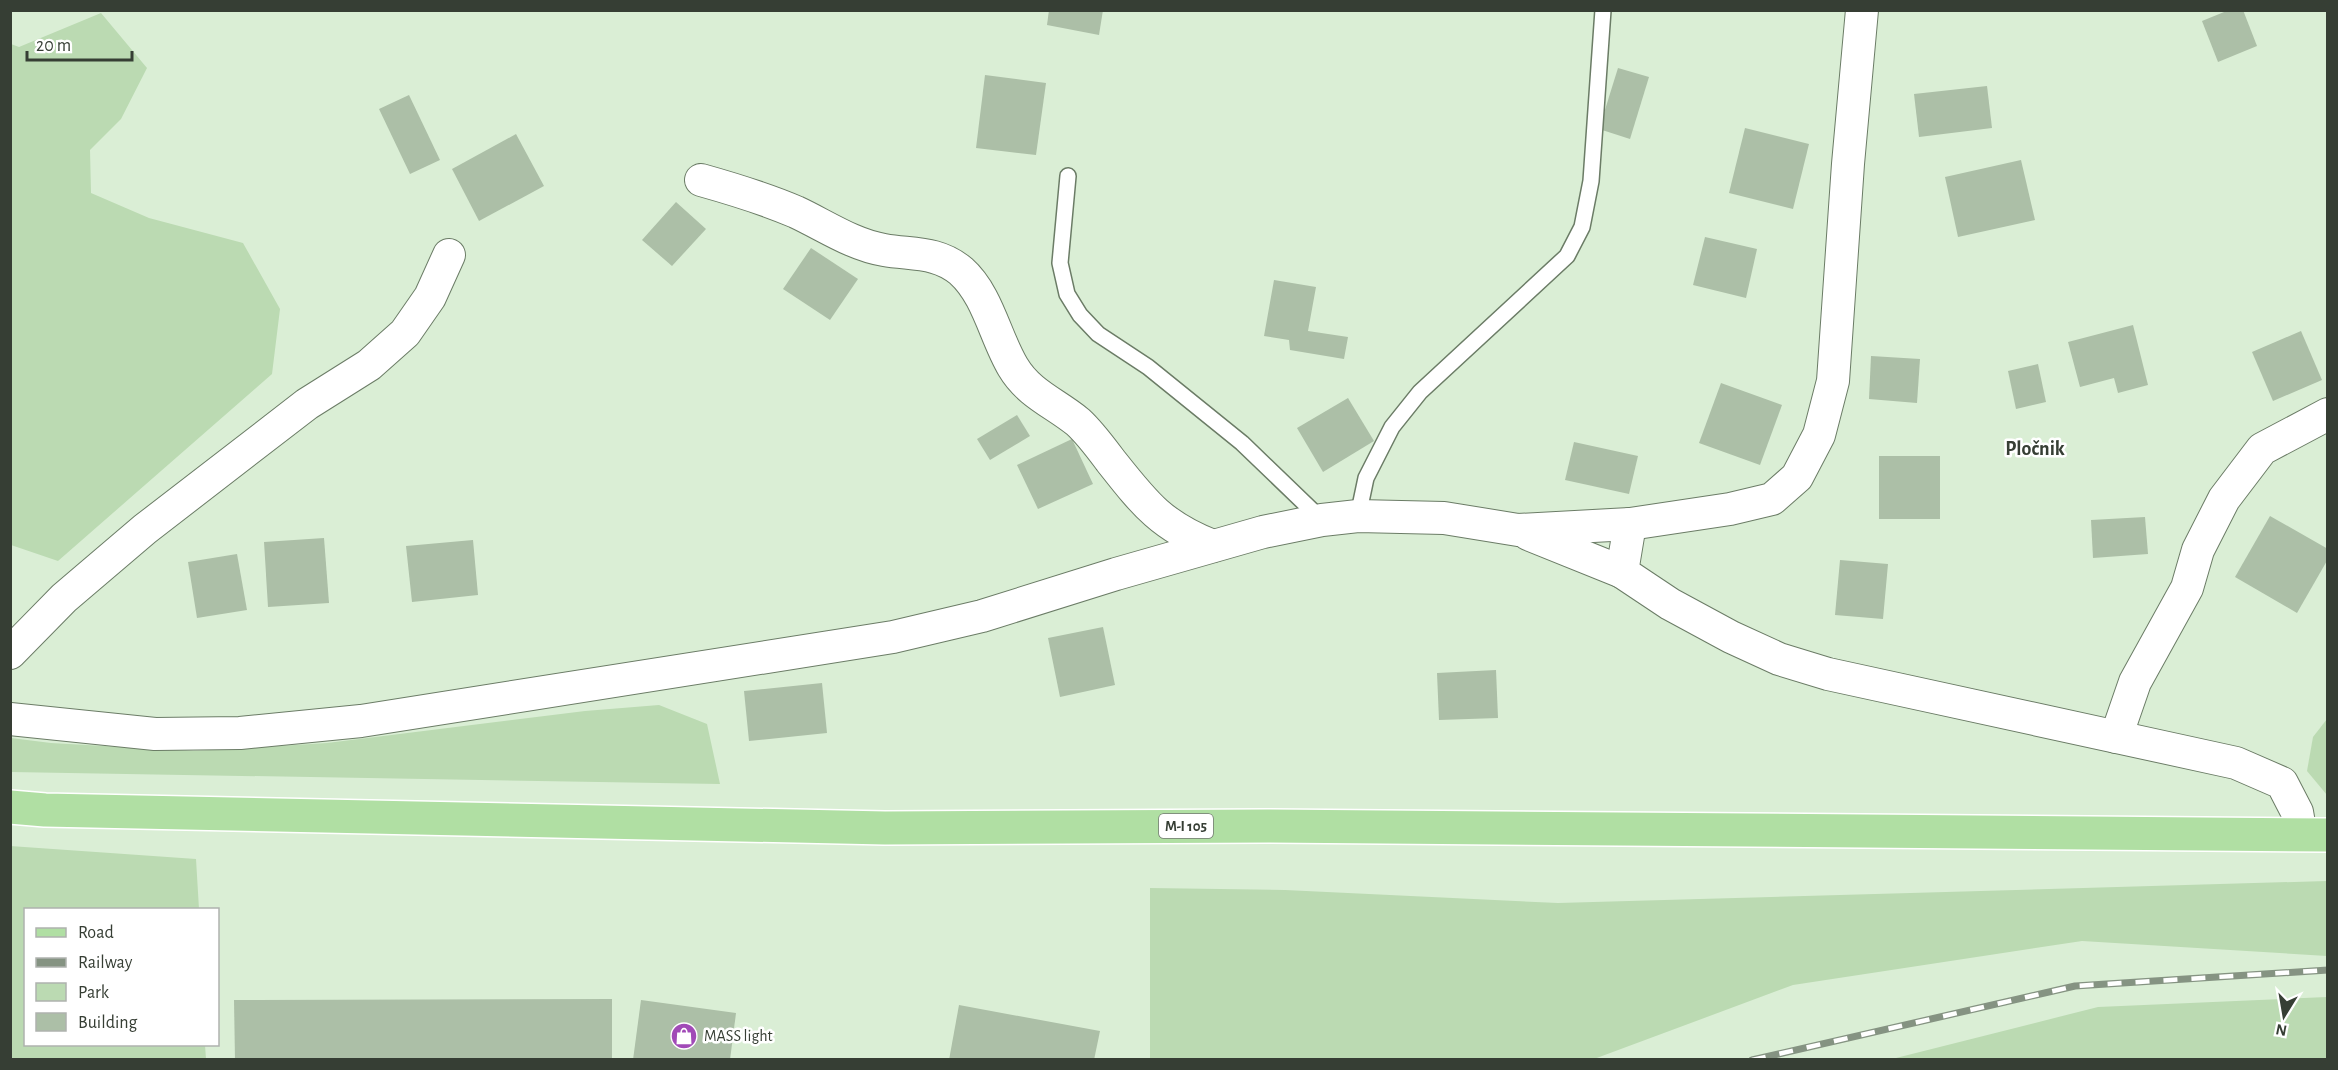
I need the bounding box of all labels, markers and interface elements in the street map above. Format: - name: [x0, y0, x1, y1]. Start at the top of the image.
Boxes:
- scale bar: [27, 24, 132, 62]
- text: 20 m: [36, 37, 71, 55]
- district label: Pločnik: [2005, 439, 2065, 459]
- road number: M-I 105: [1159, 814, 1213, 838]
- legend: [24, 908, 219, 1046]
- text: Road: [78, 924, 114, 942]
- text: Railway: [78, 954, 133, 972]
- text: Park: [78, 984, 110, 1002]
- north arrow: [2254, 986, 2314, 1046]
- text: Building: [78, 1014, 138, 1032]
- shop icon: MASS light: [669, 1021, 699, 1051]
- text: N: [2274, 1021, 2288, 1039]
- place label: MASS light: [704, 1028, 773, 1044]

